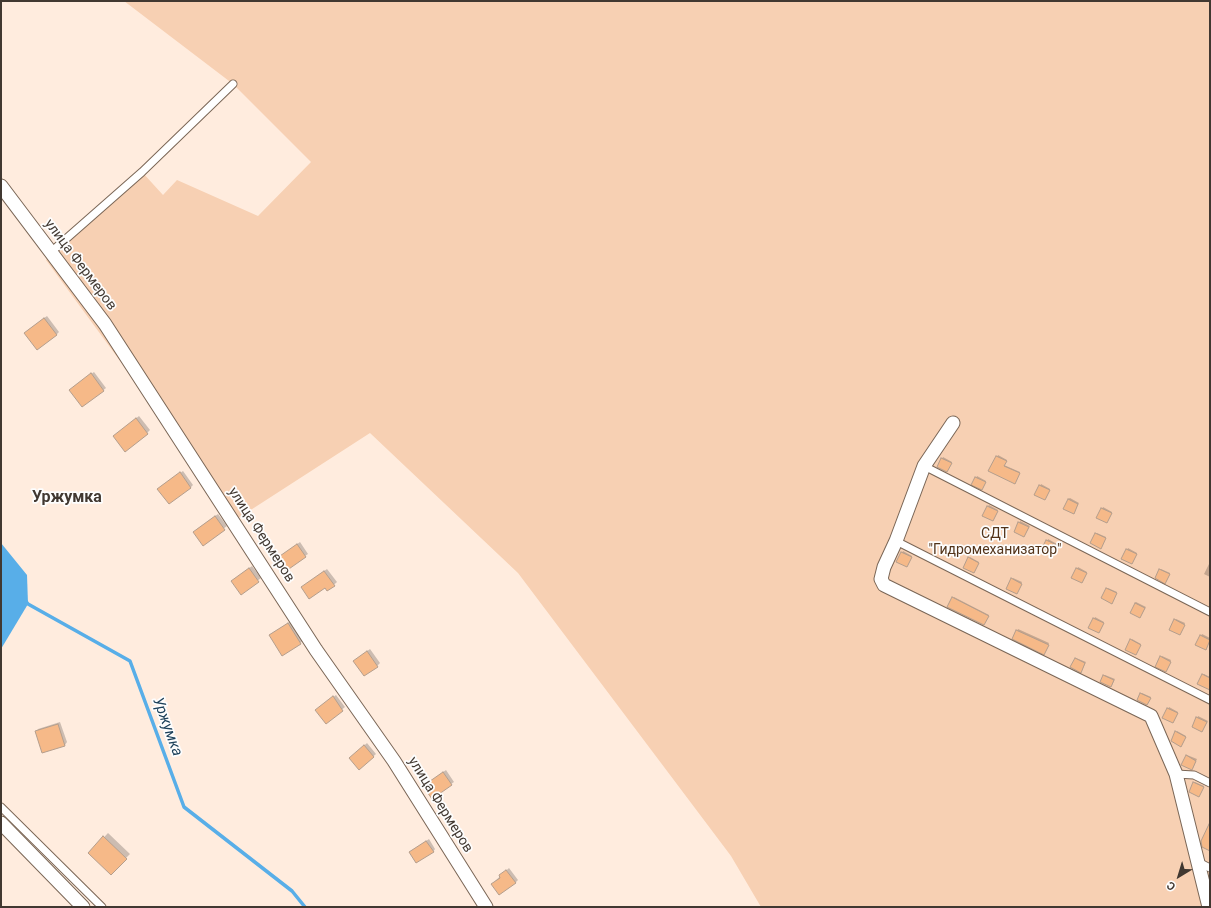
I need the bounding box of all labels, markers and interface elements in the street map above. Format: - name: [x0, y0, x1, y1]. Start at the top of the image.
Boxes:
- street label: улица Фермеров: [40, 216, 120, 314]
- street label: улица Фермеров: [224, 484, 298, 586]
- district label: Уржумка: [32, 488, 102, 508]
- park label: СДТ "Гидромеханизатор": [929, 526, 1061, 558]
- water label: Уржумка: [148, 695, 186, 759]
- street label: улица Фермеров: [404, 754, 476, 856]
- north arrow: [1159, 856, 1199, 896]
- text: С: [1164, 879, 1178, 893]

